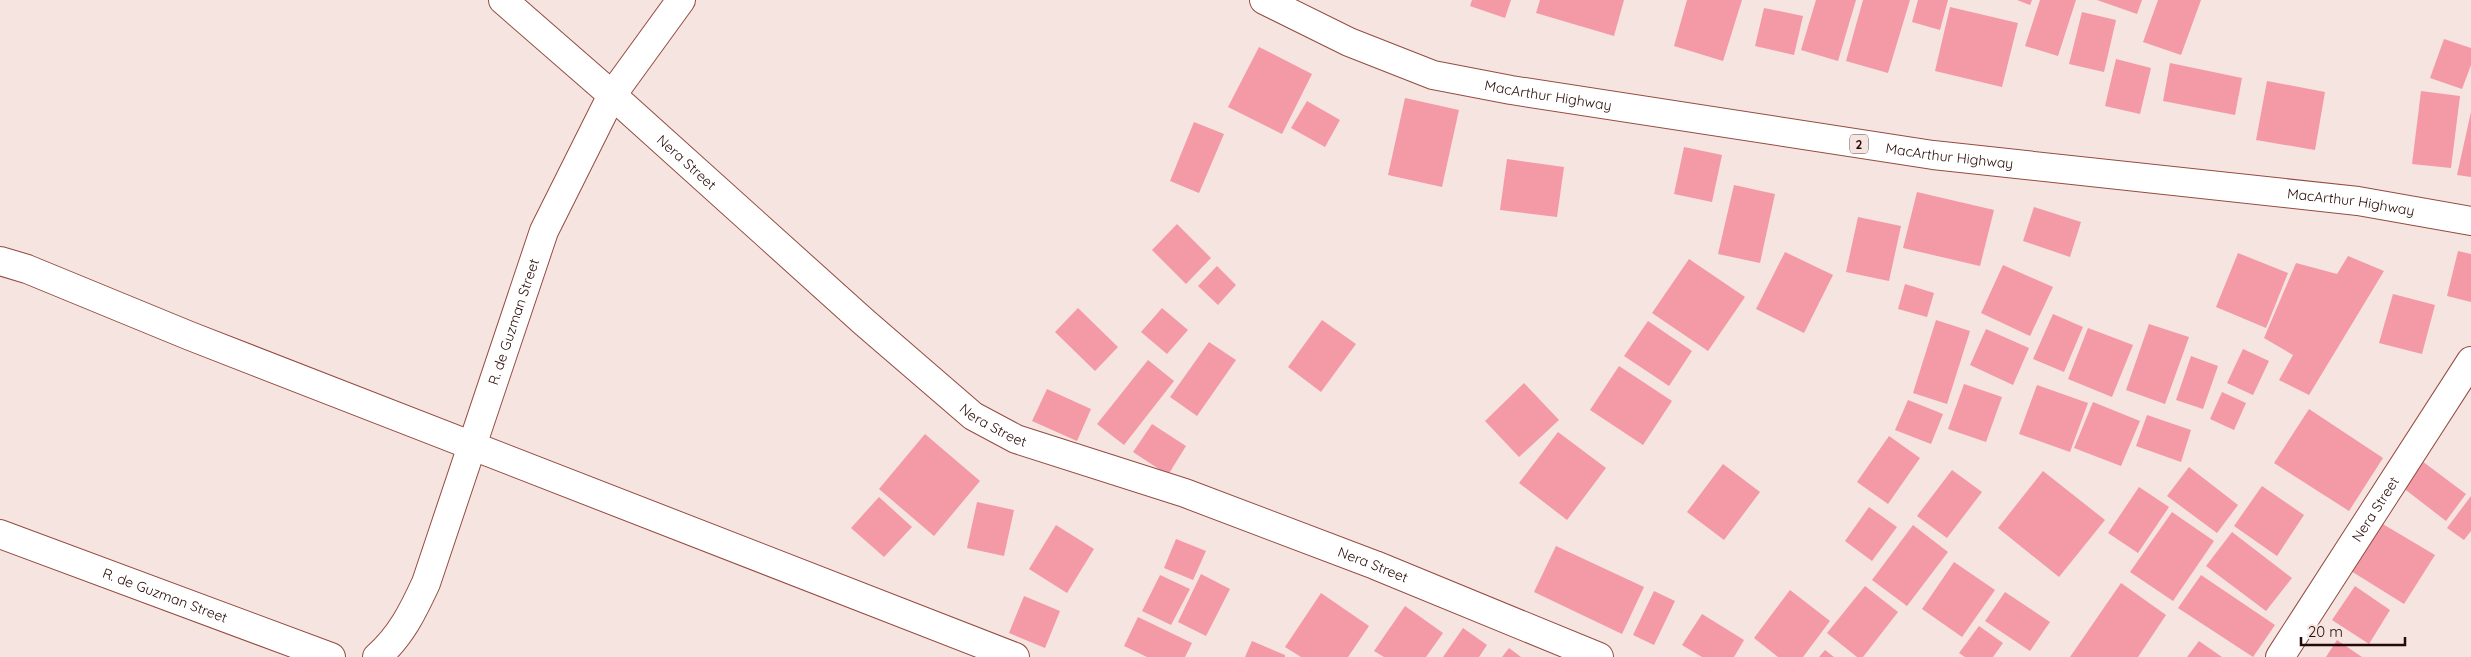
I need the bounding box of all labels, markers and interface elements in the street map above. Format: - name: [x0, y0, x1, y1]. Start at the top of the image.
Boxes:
- street label: MacArthur Highway: [1483, 76, 1613, 114]
- street label: Nera Street: [653, 131, 720, 194]
- road number: 2: [1850, 134, 1868, 154]
- street label: MacArthur Highway: [1884, 139, 2014, 173]
- street label: MacArthur Highway: [2286, 184, 2416, 220]
- street label: R. de Guzman Street: [484, 256, 543, 387]
- street label: Nera Street: [956, 400, 1029, 451]
- street label: Nera Street: [2348, 473, 2403, 545]
- street label: Nera Street: [1335, 543, 1411, 587]
- street label: R. de Guzman Street: [100, 564, 230, 627]
- scale bar: [2301, 614, 2405, 646]
- text: 20 m: [2308, 622, 2343, 641]

